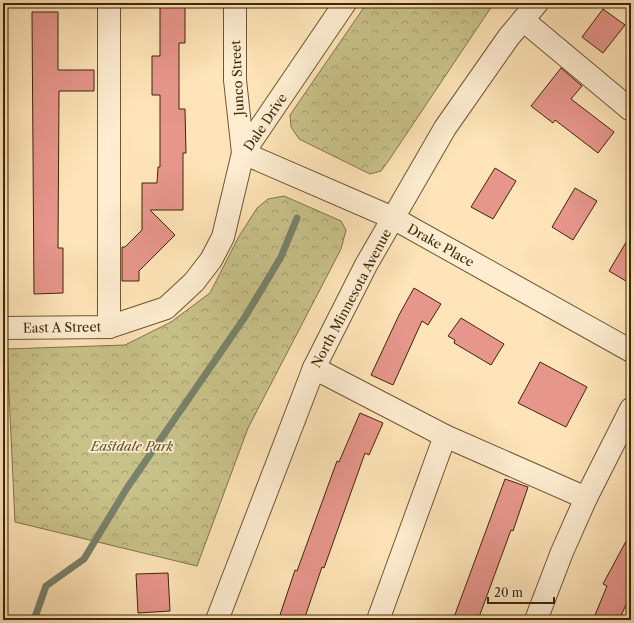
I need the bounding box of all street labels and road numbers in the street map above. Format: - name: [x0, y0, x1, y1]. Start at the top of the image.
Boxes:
- street label: Junco Street: [227, 39, 247, 118]
- street label: Dale Drive: [240, 90, 290, 154]
- street label: Drake Place: [405, 220, 477, 270]
- street label: North Minnesota Avenue: [308, 226, 394, 370]
- street label: East A Street: [23, 318, 102, 336]

